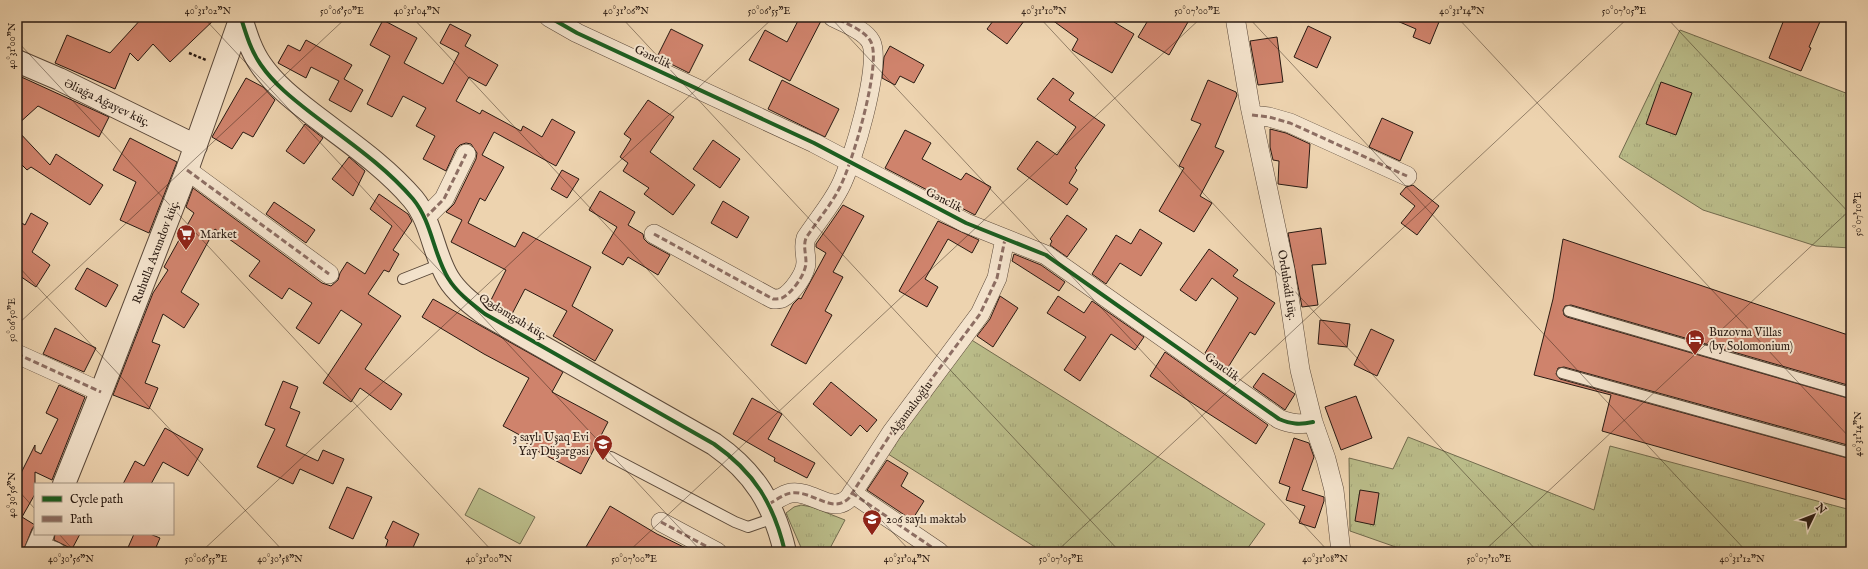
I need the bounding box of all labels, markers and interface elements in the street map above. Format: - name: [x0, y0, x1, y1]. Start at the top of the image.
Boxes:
- text: 40°31'02"N: [185, 5, 232, 18]
- text: 50°06'50"E: [320, 5, 364, 18]
- text: 40°31'04"N: [394, 5, 441, 18]
- text: 40°31'06"N: [603, 5, 649, 18]
- text: 50°06'55"E: [748, 5, 790, 18]
- text: 40°31'10"N: [1021, 5, 1067, 18]
- text: 50°07'00"E: [1174, 5, 1220, 18]
- text: 40°31'14"N: [1439, 5, 1485, 18]
- text: 50°07'05"E: [1602, 5, 1646, 18]
- text: 40°31'00"N: [6, 22, 19, 69]
- street label: Gənclik: [632, 42, 675, 72]
- street label: Əliağa Ağayev küç.: [61, 76, 153, 130]
- street label: Gənclik: [923, 184, 965, 216]
- text: 50°07'10"E: [1852, 192, 1865, 236]
- street label: Ruhulla Axundov küç.: [129, 198, 183, 306]
- supermarket icon: Market: [175, 223, 197, 251]
- place label: Market: [200, 227, 237, 242]
- street label: Ordubadi küç.: [1274, 249, 1300, 321]
- street label: Qədəmgah küç.: [476, 291, 550, 343]
- text: 50°06'50"E: [6, 298, 19, 342]
- place label: Buzovna Villas (by Solomonium): [1709, 325, 1793, 354]
- hotel icon: Buzovna Villas (by Solomonium): [1684, 328, 1706, 356]
- street label: Gənclik: [1202, 349, 1243, 385]
- street label: Ağamalıoğlu: [885, 378, 936, 439]
- text: 40°31'14"N: [1852, 411, 1865, 457]
- place label: 3 saylı Uşaq Evi Yay Düşərgəsi: [513, 430, 589, 459]
- school or university icon: 3 saylı Uşaq Evi Yay Düşərgəsi: [592, 433, 614, 461]
- text: 40°30'56"N: [6, 472, 19, 518]
- legend: [34, 483, 174, 535]
- text: Cycle path: [70, 492, 124, 508]
- north arrow: [1794, 495, 1834, 535]
- text: N: [1812, 500, 1829, 517]
- school or university icon: 206 saylı məktəb: [861, 508, 883, 536]
- text: Path: [70, 512, 93, 527]
- place label: 206 saylı məktəb: [886, 512, 966, 527]
- text: 40°30'56"N: [48, 553, 94, 566]
- text: 50°06'55"E: [185, 553, 227, 566]
- text: 40°30'58"N: [257, 553, 303, 566]
- text: 40°31'00"N: [466, 553, 513, 566]
- text: 50°07'00"E: [611, 553, 657, 566]
- text: 40°31'04"N: [884, 553, 931, 566]
- text: 50°07'05"E: [1039, 553, 1083, 566]
- text: 40°31'08"N: [1302, 553, 1348, 566]
- text: 50°07'10"E: [1467, 553, 1511, 566]
- text: 40°31'12"N: [1719, 553, 1765, 566]

